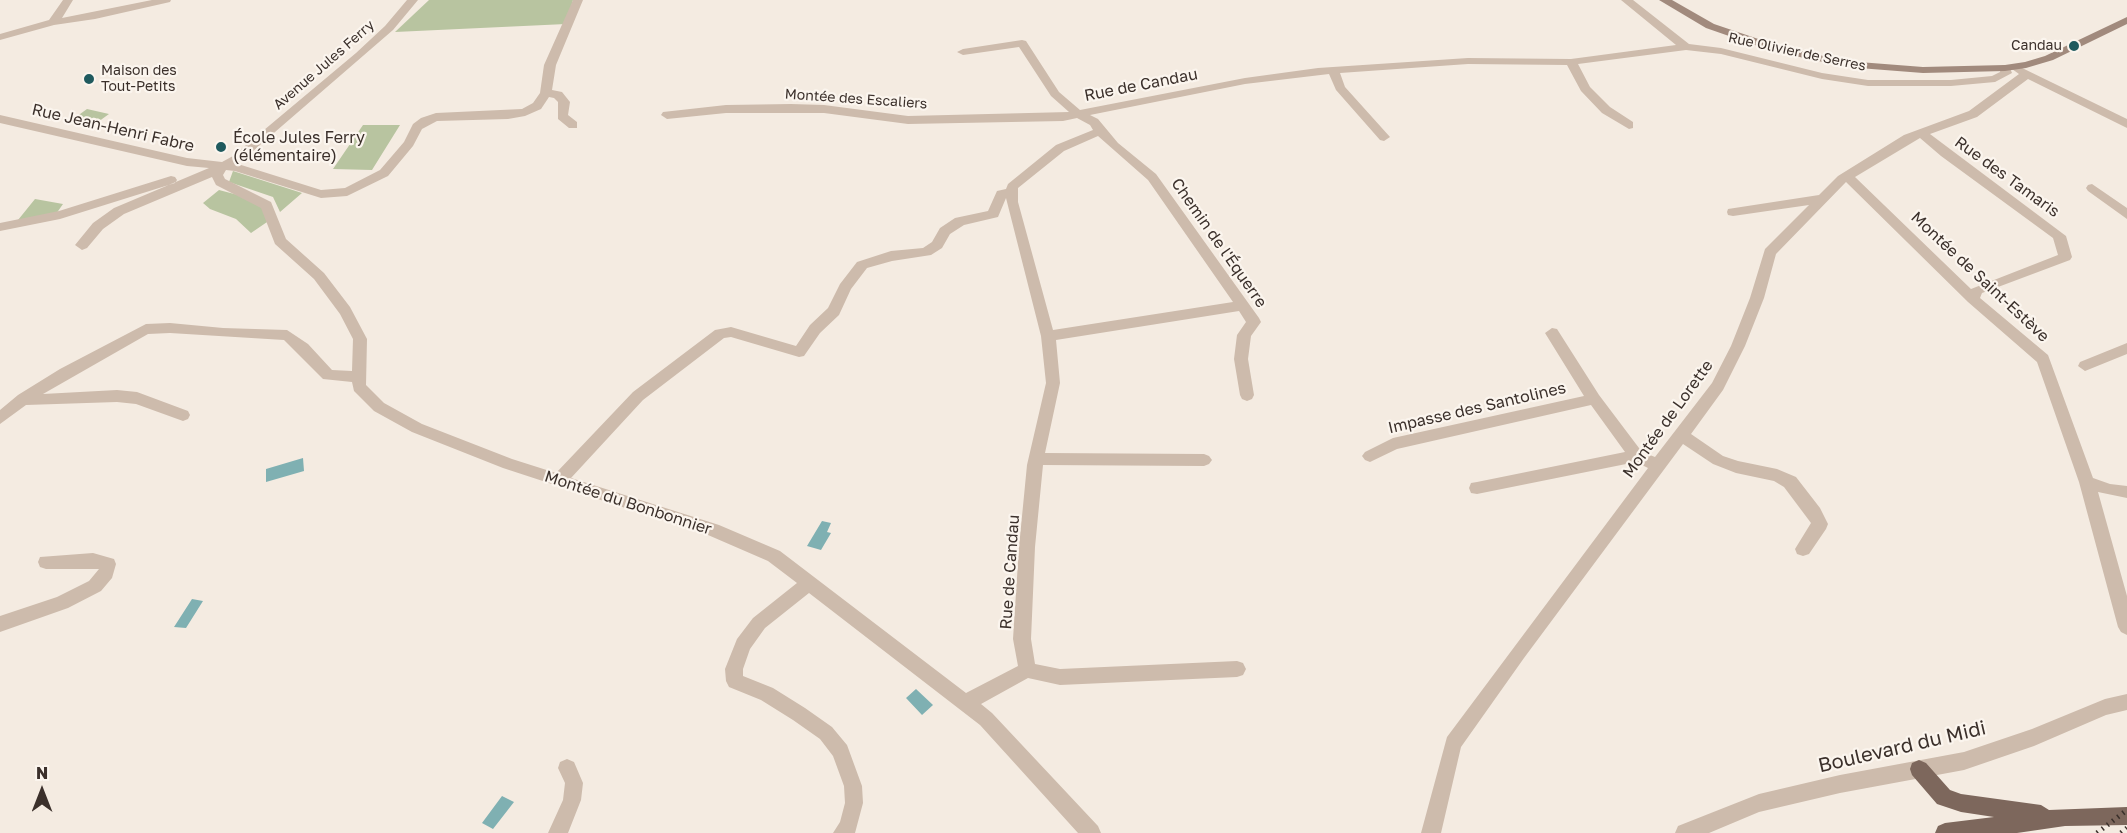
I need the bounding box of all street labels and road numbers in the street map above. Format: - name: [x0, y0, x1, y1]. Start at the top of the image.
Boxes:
- street label: Avenue Jules Ferry: [270, 17, 378, 113]
- street label: Rue Olivier de Serres: [1727, 29, 1867, 75]
- street label: Rue de Candau: [1083, 65, 1199, 105]
- street label: Montée des Escaliers: [784, 86, 928, 112]
- street label: Rue Jean-Henri Fabre: [30, 100, 196, 156]
- street label: Rue des Tamaris: [1951, 133, 2063, 221]
- street label: Chemin de l'Équerre: [1167, 175, 1271, 311]
- street label: Montée de Saint-Estève: [1907, 208, 2053, 346]
- street label: Montée de Lorette: [1619, 356, 1717, 482]
- street label: Impasse des Santolines: [1386, 378, 1568, 438]
- street label: Montée du Bonbonnier: [542, 467, 714, 539]
- street label: Rue de Candau: [996, 514, 1024, 630]
- street label: Boulevard du Midi: [1816, 716, 1988, 778]

